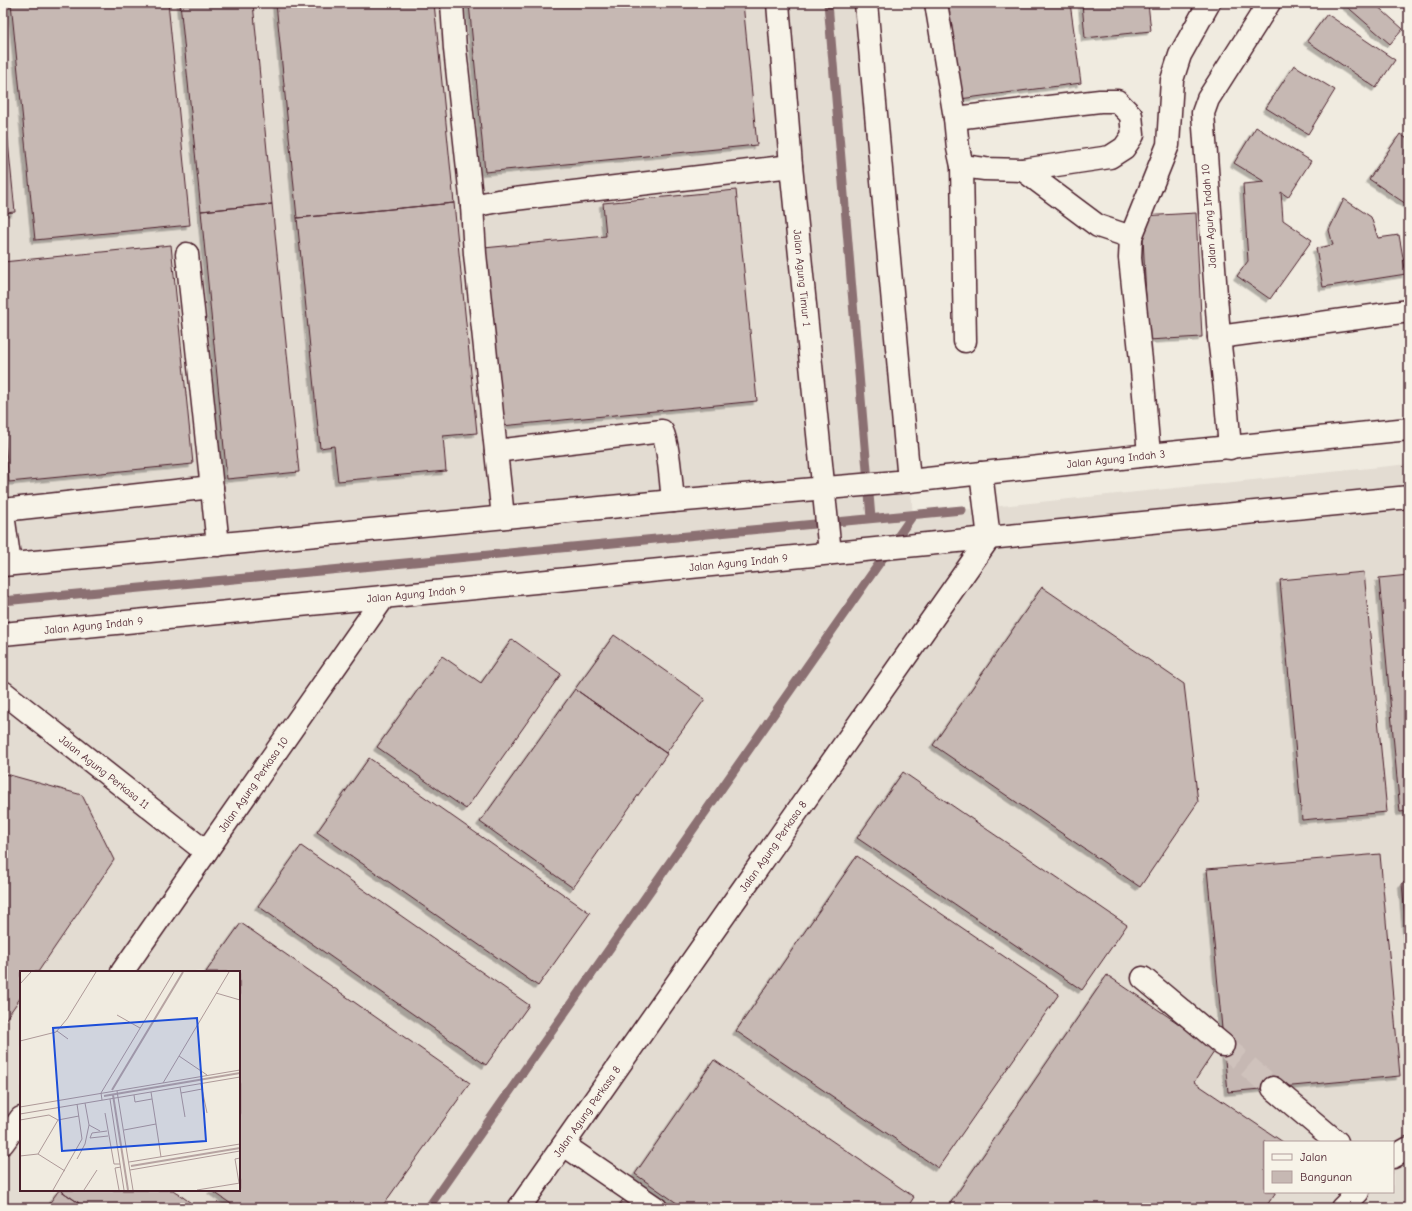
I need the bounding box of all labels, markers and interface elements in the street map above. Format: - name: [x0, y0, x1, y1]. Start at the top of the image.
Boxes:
- street label: Jalan Agung Indah 10: [1199, 163, 1219, 269]
- street label: Jalan Agung Timur 1: [791, 229, 814, 327]
- street label: Jalan Agung Indah 3: [1066, 447, 1166, 470]
- street label: Jalan Agung Indah 9: [688, 551, 789, 574]
- street label: Jalan Agung Indah 9: [366, 582, 466, 605]
- street label: Jalan Agung Indah 9: [43, 614, 144, 636]
- street label: Jalan Agung Perkasa 11: [57, 732, 152, 811]
- street label: Jalan Agung Perkasa 10: [215, 734, 291, 835]
- street label: Jalan Agung Perkasa 8: [736, 798, 809, 894]
- inset map: [20, 971, 240, 1191]
- street label: Jalan Agung Perkasa 8: [550, 1063, 623, 1159]
- legend: [1264, 1141, 1394, 1193]
- text: Jalan: [1300, 1150, 1327, 1164]
- text: Bangunan: [1300, 1170, 1352, 1184]

